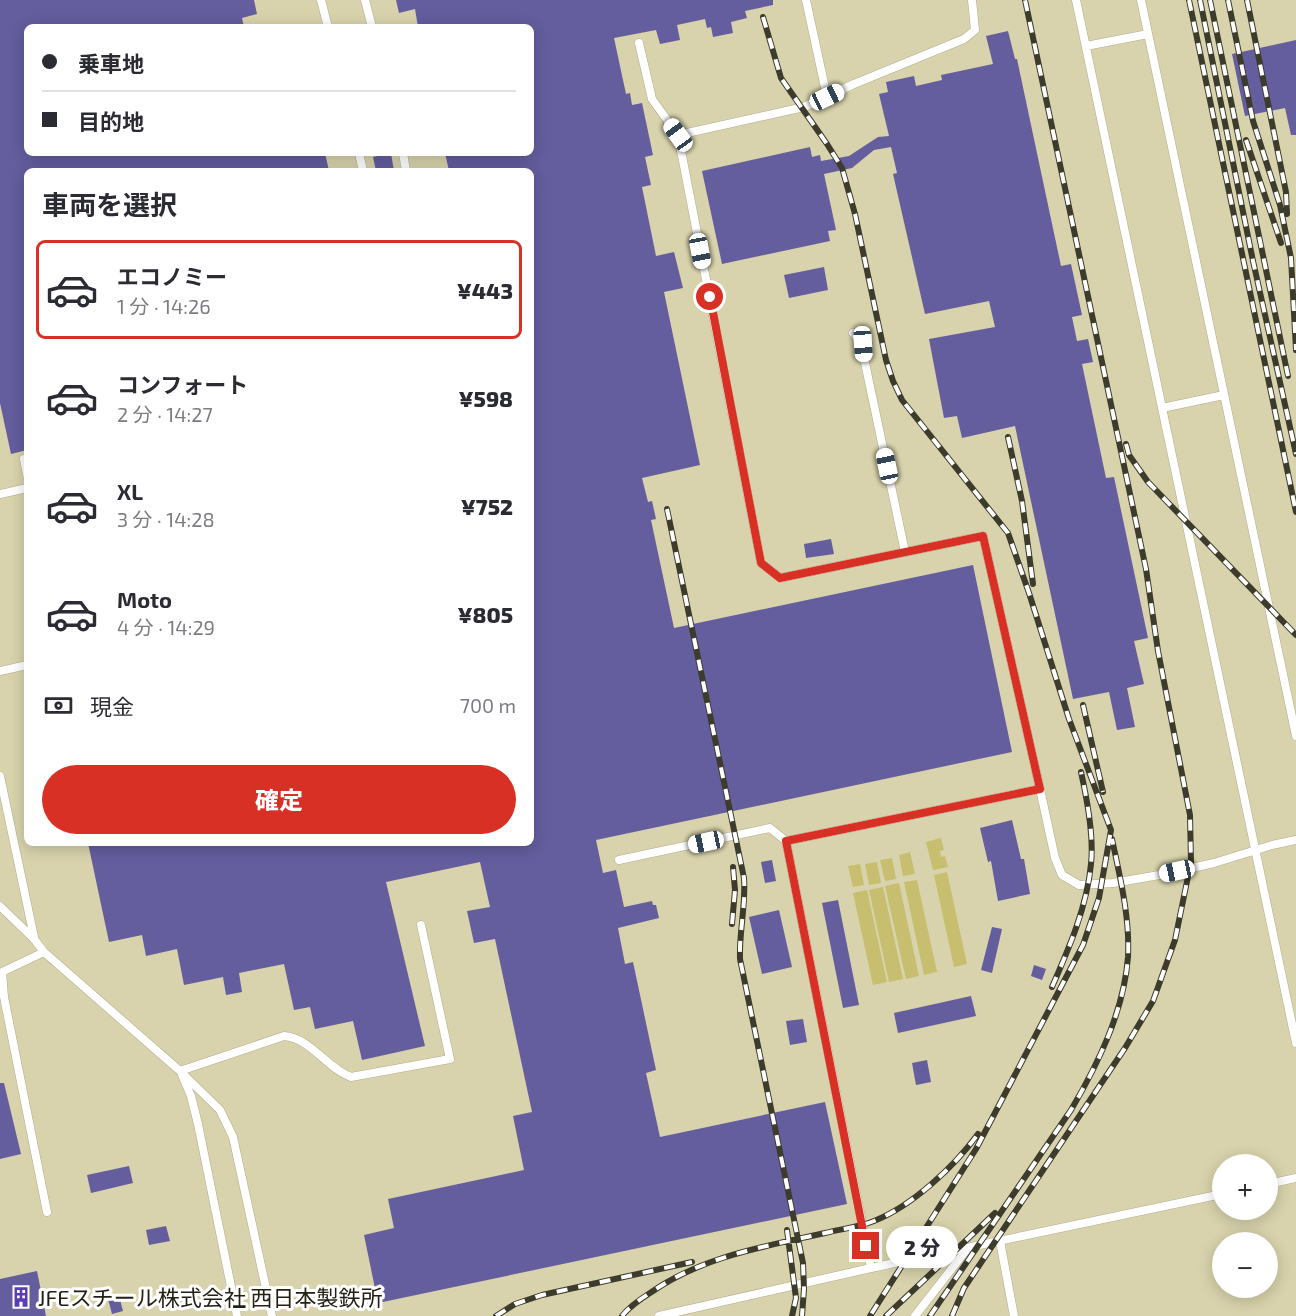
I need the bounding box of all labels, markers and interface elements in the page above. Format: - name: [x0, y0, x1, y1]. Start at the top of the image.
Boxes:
- text: 乗車地: [78, 50, 144, 76]
- car: [807, 81, 847, 113]
- text: 目的地: [78, 108, 144, 134]
- car: [660, 115, 696, 155]
- text: 車両を選択: [42, 188, 177, 220]
- car: [688, 232, 712, 270]
- icon: car: [45, 263, 99, 317]
- text: エコノミー: [117, 263, 227, 289]
- text: ¥443: [457, 277, 513, 303]
- route start: [696, 283, 723, 310]
- text: 1 分 · 14:26: [117, 294, 211, 318]
- car: [853, 325, 873, 363]
- icon: car: [45, 371, 99, 425]
- text: コンフォート: [117, 371, 248, 397]
- text: ¥598: [458, 385, 513, 411]
- text: 2 分 · 14:27: [117, 402, 213, 426]
- car: [874, 447, 900, 485]
- text: XL: [117, 478, 143, 504]
- icon: car: [45, 479, 99, 533]
- text: ¥752: [461, 493, 513, 519]
- text: 3 分 · 14:28: [117, 507, 215, 531]
- text: Moto: [117, 586, 172, 612]
- icon: car: [45, 587, 99, 641]
- text: ¥805: [457, 601, 513, 627]
- text: 4 分 · 14:29: [117, 615, 215, 639]
- icon: cash: [42, 689, 75, 722]
- text: 現金: [90, 693, 134, 719]
- text: 700 m: [460, 693, 516, 717]
- button: 確定: [42, 765, 516, 834]
- car: [687, 829, 725, 855]
- car: [1158, 858, 1196, 884]
- map controls: [1212, 1154, 1278, 1298]
- button: +: [1212, 1154, 1278, 1220]
- callout: 2 分: [887, 1225, 959, 1267]
- route end: [852, 1232, 879, 1259]
- button: −: [1212, 1232, 1278, 1298]
- text: 2 分: [904, 1235, 940, 1259]
- place label: JFEスチール株式会社 西日本製鉄所: [38, 1284, 383, 1310]
- building icon: JFEスチール株式会社 西日本製鉄所: [9, 1285, 33, 1309]

